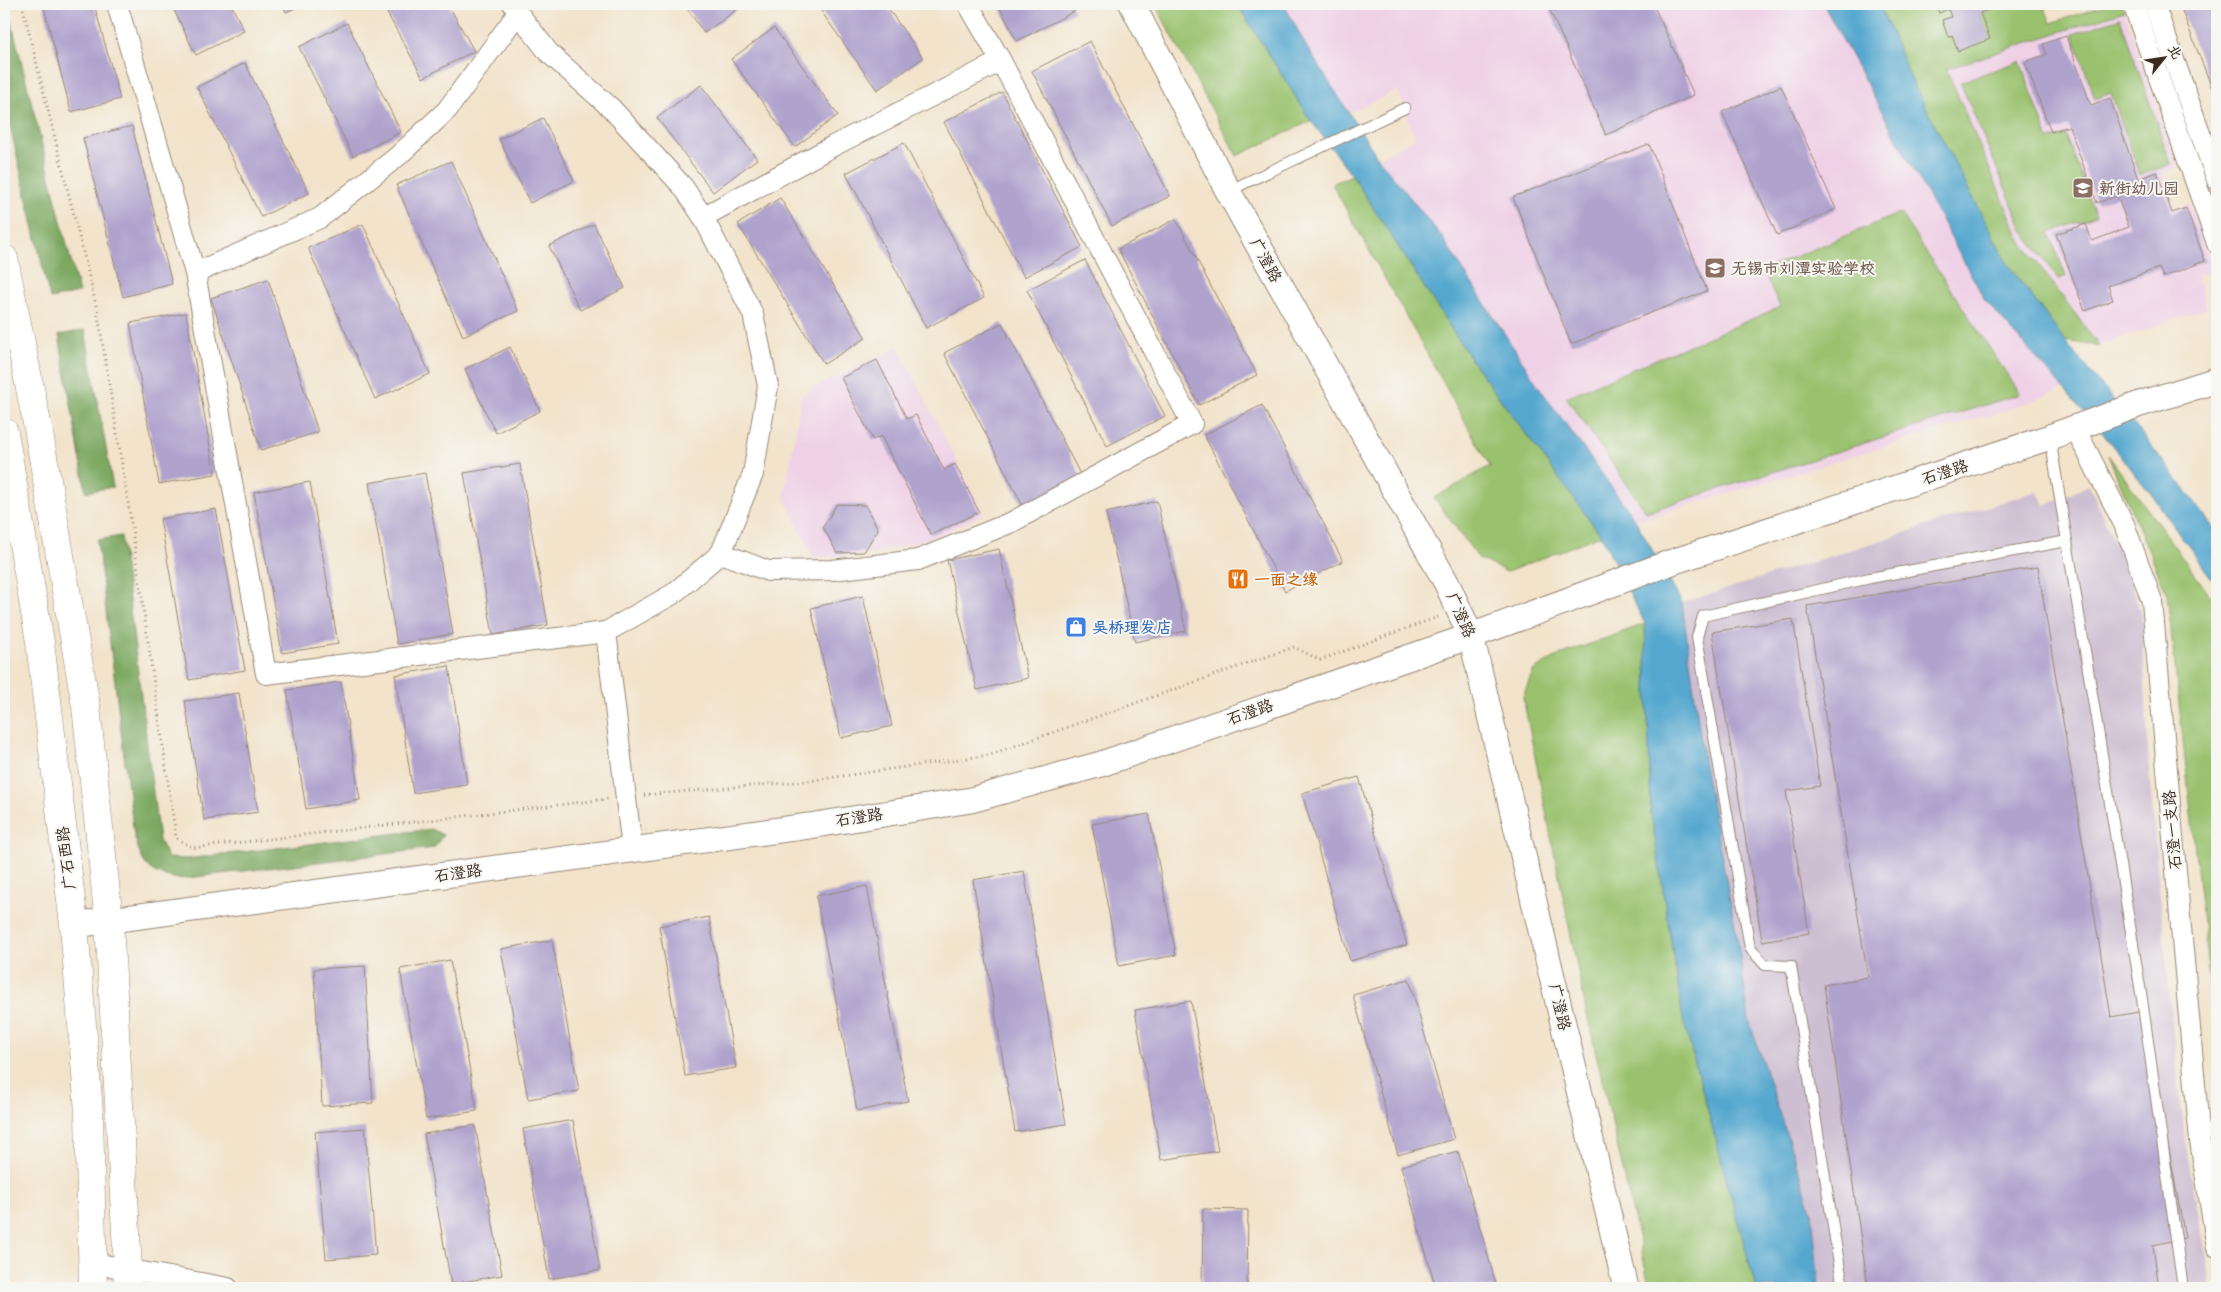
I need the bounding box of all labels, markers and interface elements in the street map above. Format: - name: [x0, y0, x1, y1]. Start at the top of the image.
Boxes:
- north arrow: [2138, 32, 2188, 82]
- text: 北: [2161, 39, 2189, 64]
- place label: 新街幼儿园: [2099, 174, 2179, 203]
- school or university icon: 新街幼儿园: [2071, 176, 2095, 200]
- street label: 广澄路: [1242, 232, 1290, 288]
- place label: 无锡市刘潭实验学校: [1731, 254, 1875, 283]
- school or university icon: 无锡市刘潭实验学校: [1703, 256, 1727, 280]
- street label: 石澄路: [1918, 451, 1972, 493]
- place label: 一面之缘: [1254, 565, 1318, 594]
- restaurant icon: 一面之缘: [1226, 567, 1250, 591]
- street label: 广澄路: [1438, 587, 1484, 643]
- place label: 吴桥理发店: [1092, 613, 1172, 642]
- shop icon: 吴桥理发店: [1064, 615, 1088, 639]
- street label: 石澄路: [1223, 690, 1277, 734]
- street label: 石澄一支路: [2154, 789, 2190, 871]
- street label: 石澄路: [833, 799, 885, 835]
- street label: 广石西路: [48, 824, 84, 892]
- street label: 石澄路: [432, 855, 484, 891]
- street label: 广澄路: [1540, 980, 1580, 1034]

